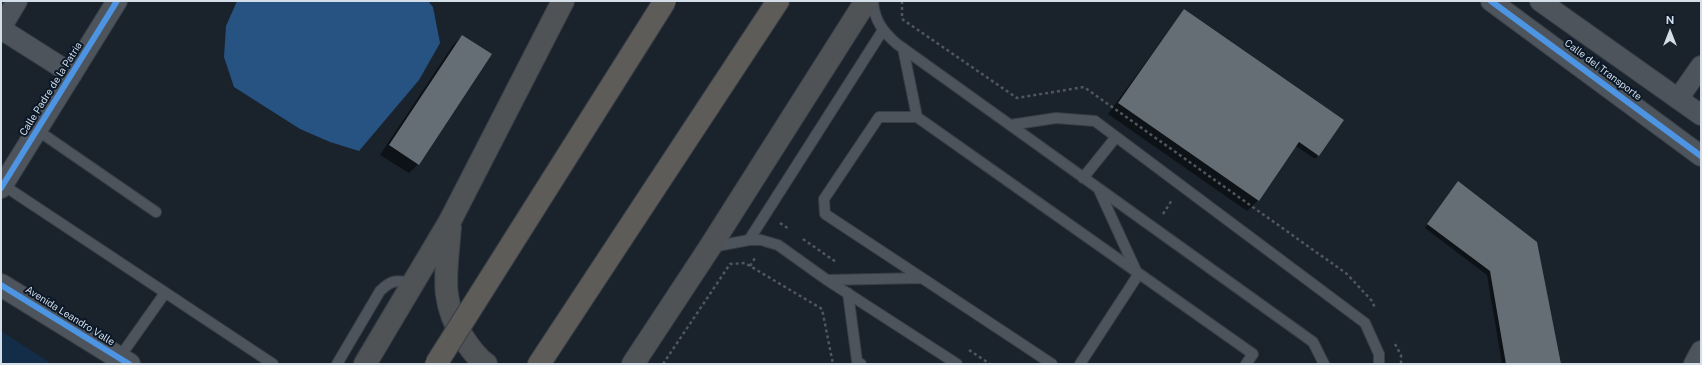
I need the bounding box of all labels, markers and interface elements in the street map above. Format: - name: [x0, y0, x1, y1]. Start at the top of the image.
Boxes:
- north arrow: [1650, 12, 1690, 52]
- text: N: [1666, 14, 1674, 26]
- street label: Calle del Transporte: [1562, 37, 1644, 103]
- street label: Calle Padre de la Patria: [17, 40, 85, 138]
- street label: Avenida Leandro Valle: [23, 284, 117, 348]

